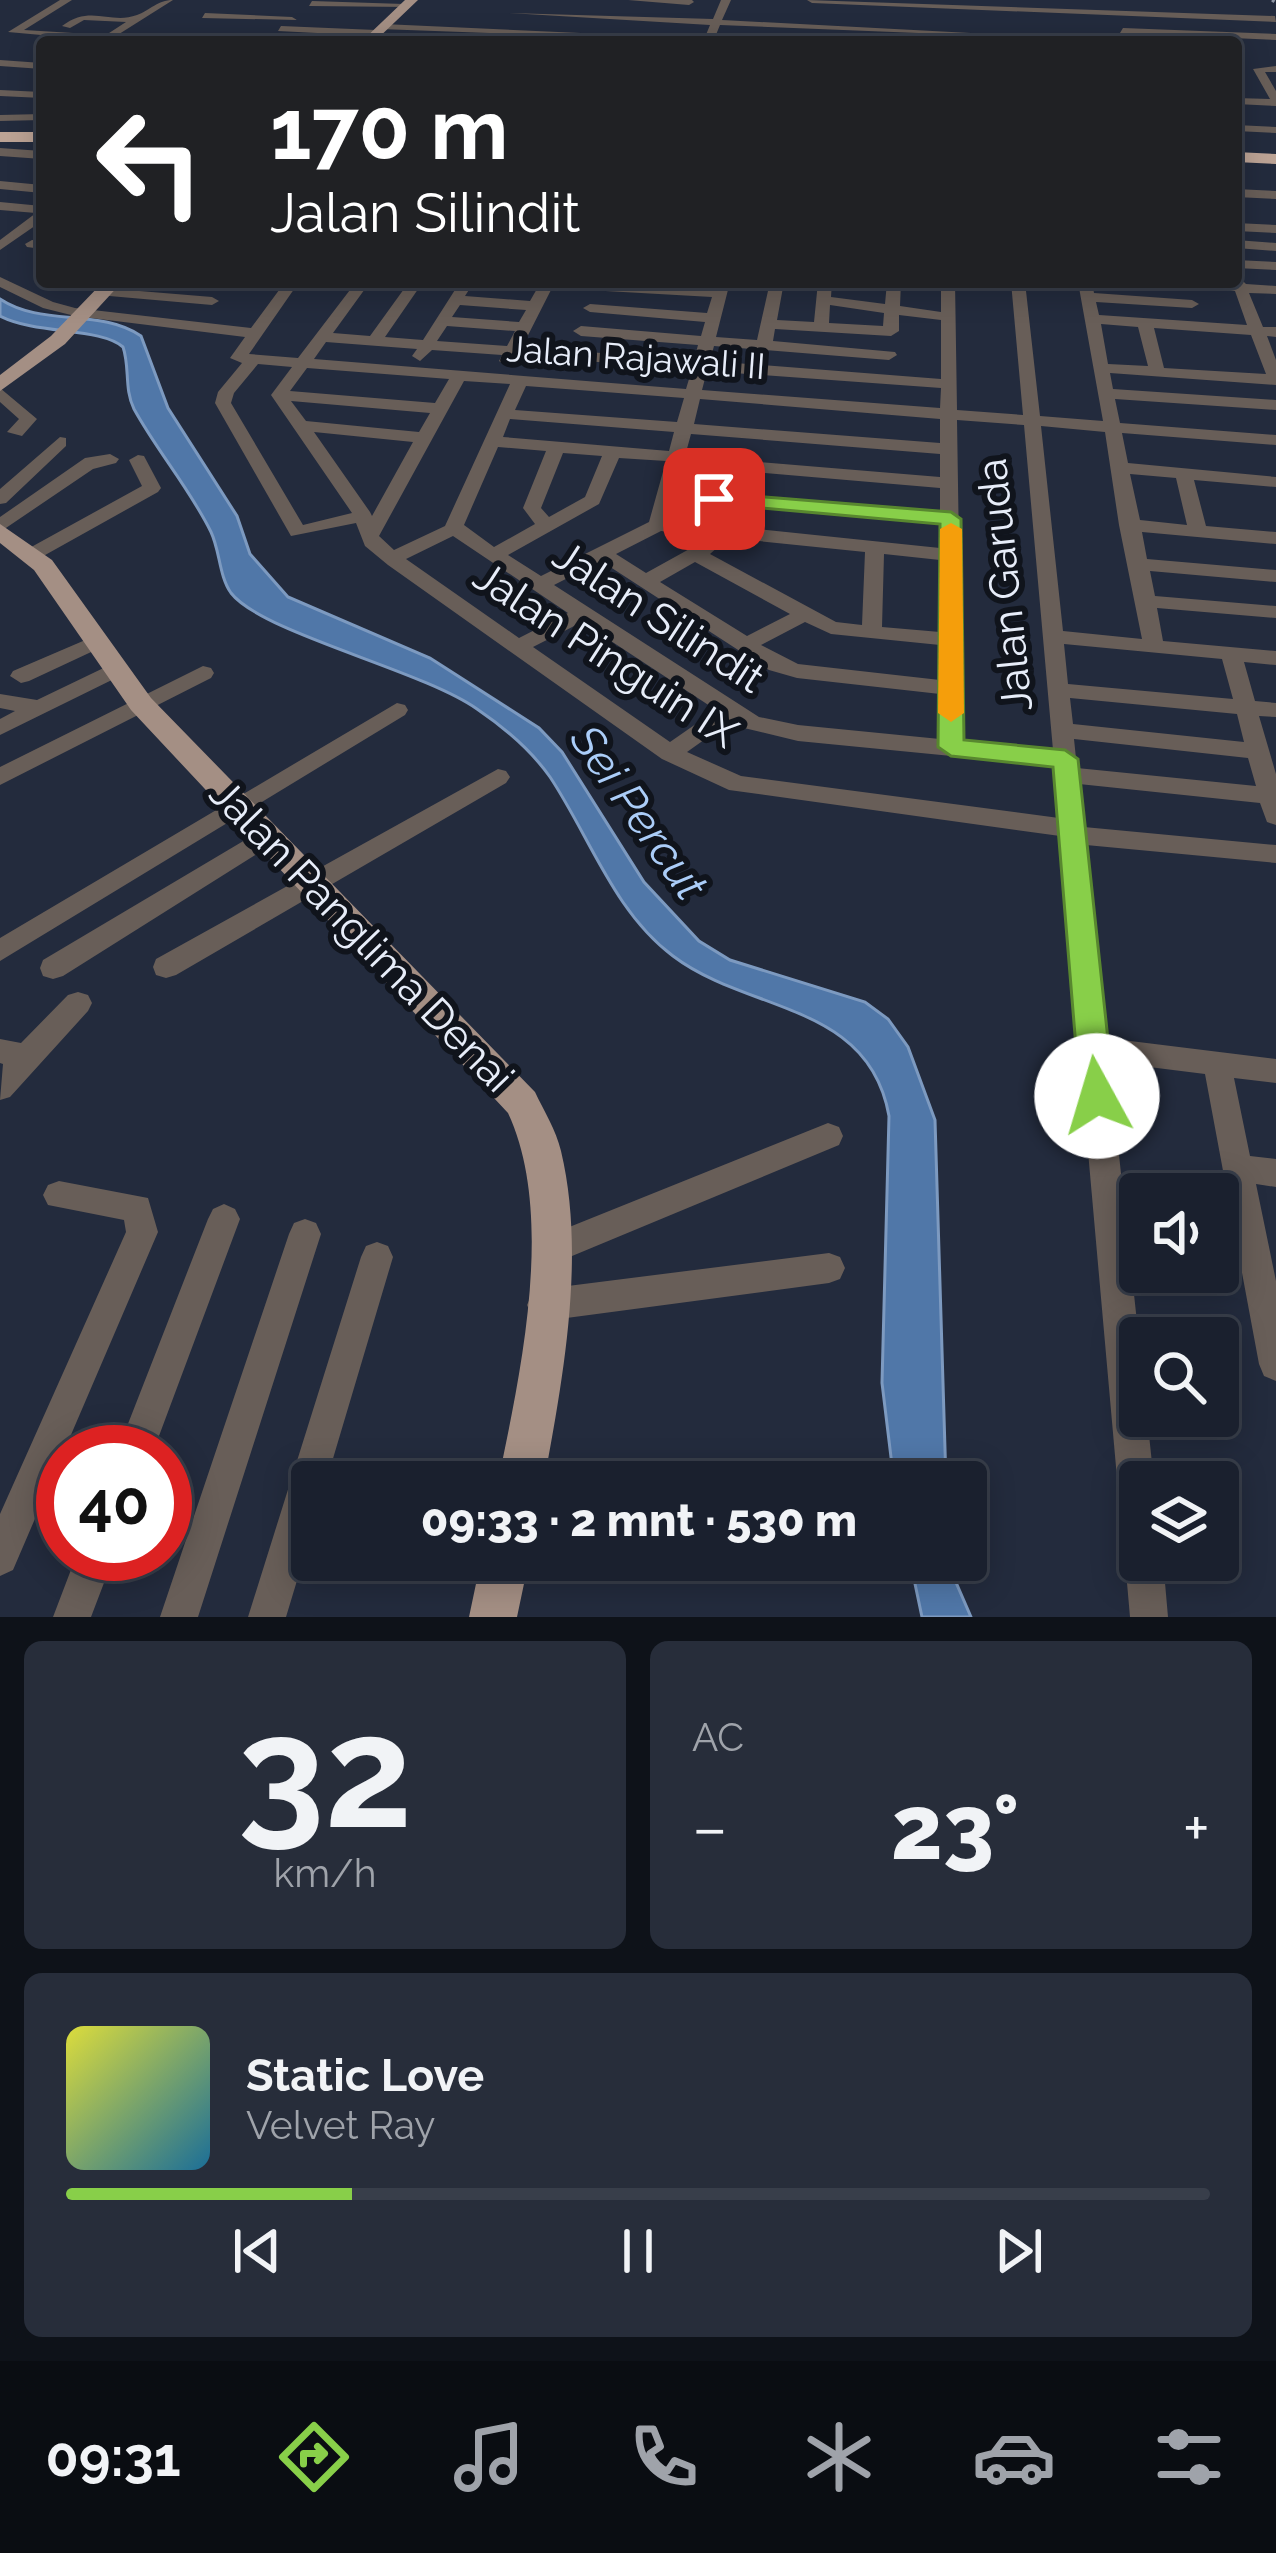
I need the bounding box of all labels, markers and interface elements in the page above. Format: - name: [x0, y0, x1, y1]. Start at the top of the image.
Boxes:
- text: 170 m: [270, 80, 509, 179]
- icon: left: [72, 84, 228, 240]
- text: Jalan Silindit: [270, 181, 580, 245]
- street label: Jalan Rajawali II: [505, 327, 767, 387]
- pin: [663, 448, 765, 550]
- street label: Jalan Garuda: [967, 456, 1042, 714]
- icon: arrive: [681, 466, 747, 532]
- street label: Jalan Silindit: [544, 530, 773, 703]
- street label: Jalan Pinguin IX: [465, 551, 747, 758]
- water label: Sei Percut: [559, 714, 718, 910]
- street label: Jalan Panglima Denai: [200, 769, 524, 1102]
- position arrow: [1034, 1033, 1160, 1159]
- map controls: [1119, 1173, 1239, 1581]
- button: sound: [1119, 1173, 1239, 1293]
- button: search: [1119, 1317, 1239, 1437]
- speed limit sign: 40: [36, 1425, 192, 1581]
- button: layers: [1119, 1461, 1239, 1581]
- text: 09:33 · 2 mnt · 530 m: [421, 1494, 857, 1547]
- text: 32: [237, 1680, 413, 1864]
- text: AC: [692, 1714, 744, 1760]
- text: 23°: [891, 1774, 1019, 1880]
- text: −: [692, 1789, 728, 1866]
- text: +: [1183, 1789, 1210, 1866]
- text: km/h: [274, 1850, 376, 1896]
- text: Static Love: [246, 2049, 484, 2102]
- text: Velvet Ray: [246, 2102, 435, 2148]
- icon: previous: [224, 2218, 290, 2284]
- icon: pause: [605, 2218, 671, 2284]
- icon: next: [986, 2218, 1052, 2284]
- icon: directions: [272, 2415, 356, 2499]
- icon: music: [447, 2415, 531, 2499]
- icon: phone: [622, 2415, 706, 2499]
- icon: climate: [797, 2415, 881, 2499]
- icon: car: [972, 2415, 1056, 2499]
- icon: filters: [1147, 2415, 1231, 2499]
- text: 09:31: [45, 2425, 181, 2489]

